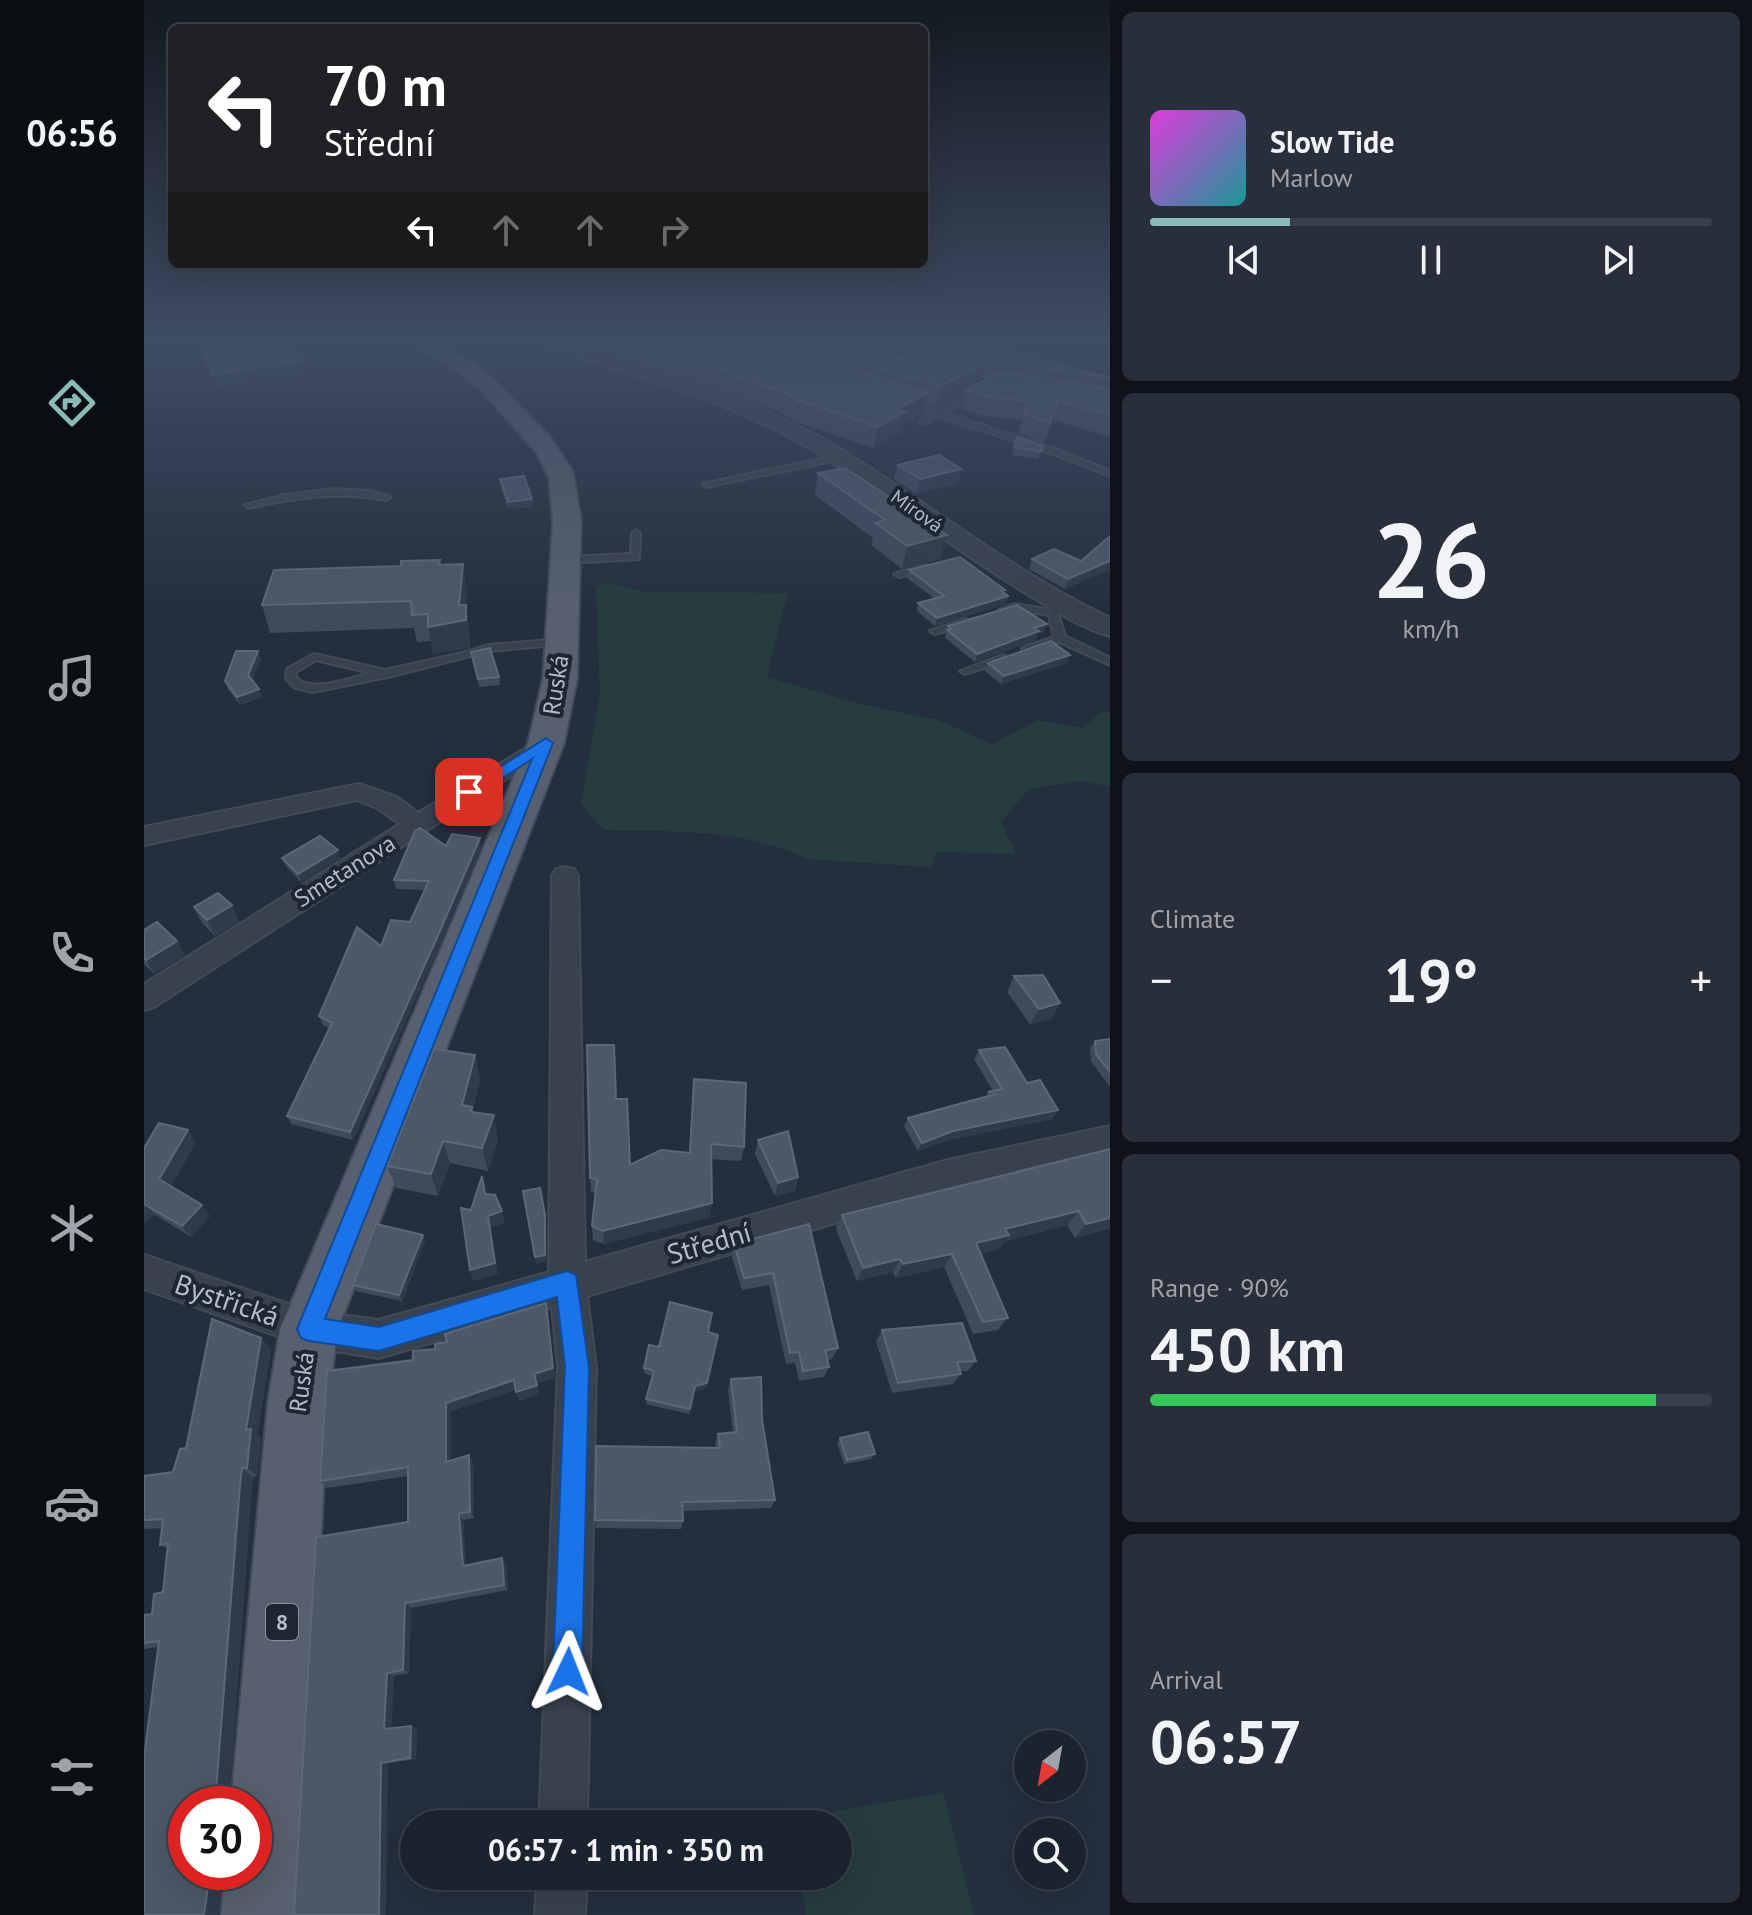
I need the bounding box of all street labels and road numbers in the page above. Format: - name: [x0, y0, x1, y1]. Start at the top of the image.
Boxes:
- street label: Mírová: [886, 484, 948, 538]
- street label: Ruská: [535, 653, 576, 717]
- street label: Smetanova: [288, 827, 401, 914]
- street label: Střední: [662, 1213, 755, 1272]
- street label: Bystřická: [170, 1265, 284, 1335]
- street label: Ruská: [282, 1350, 321, 1414]
- road number: 8: [266, 1604, 298, 1640]

